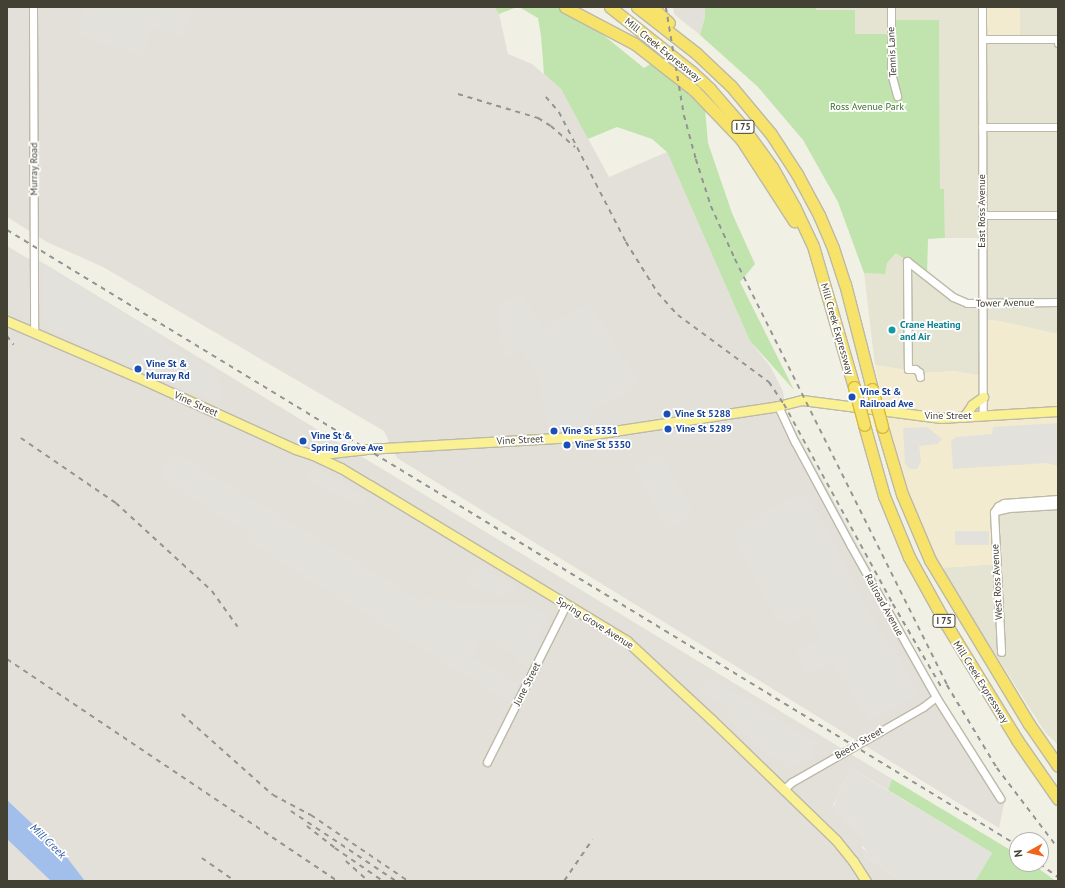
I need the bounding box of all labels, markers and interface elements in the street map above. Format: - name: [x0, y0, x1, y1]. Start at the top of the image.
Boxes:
- street label: Mill Creek Expressway: [622, 15, 704, 85]
- street label: Tennis Lane: [885, 27, 899, 77]
- park label: Ross Avenue Park: [830, 101, 904, 113]
- road number: I 75: [731, 120, 755, 134]
- street label: Murray Road: [28, 142, 40, 196]
- street label: East Ross Avenue: [976, 174, 988, 248]
- street label: Mill Creek Expressway: [818, 282, 856, 376]
- street label: Tower Avenue: [975, 296, 1035, 310]
- place label: Crane Heating and Air: [900, 318, 961, 342]
- marker: Crane Heating and Air: [887, 325, 897, 335]
- place label: Vine St & Murray Rd: [146, 357, 190, 380]
- marker: Vine St & Murray Rd: [133, 364, 143, 374]
- place label: Vine St & Railroad Ave: [860, 385, 914, 408]
- street label: Vine Street: [172, 389, 220, 419]
- marker: Vine St & Railroad Ave: [847, 392, 857, 402]
- place label: Vine St 5288: [675, 408, 731, 420]
- marker: Vine St 5288: [662, 409, 672, 419]
- street label: Vine Street: [924, 410, 972, 422]
- place label: Vine St 5289: [676, 423, 732, 435]
- marker: Vine St 5289: [663, 424, 673, 434]
- place label: Vine St 5351: [562, 425, 618, 437]
- marker: Vine St 5351: [549, 426, 559, 436]
- place label: Vine St & Spring Grove Ave: [311, 429, 384, 452]
- street label: Vine Street: [496, 433, 544, 447]
- marker: Vine St & Spring Grove Ave: [298, 436, 308, 446]
- place label: Vine St 5350: [575, 439, 631, 451]
- marker: Vine St 5350: [562, 440, 572, 450]
- street label: West Ross Avenue: [989, 544, 1005, 620]
- street label: Railroad Avenue: [862, 572, 906, 638]
- street label: Spring Grove Avenue: [554, 594, 636, 652]
- road number: I 75: [932, 614, 956, 628]
- street label: Mill Creek Expressway: [951, 638, 1011, 726]
- street label: June Street: [511, 660, 543, 708]
- street label: Beech Street: [833, 724, 885, 762]
- water label: Mill Creek: [27, 821, 69, 861]
- north arrow: [1009, 832, 1049, 872]
- text: N: [1011, 849, 1026, 858]

